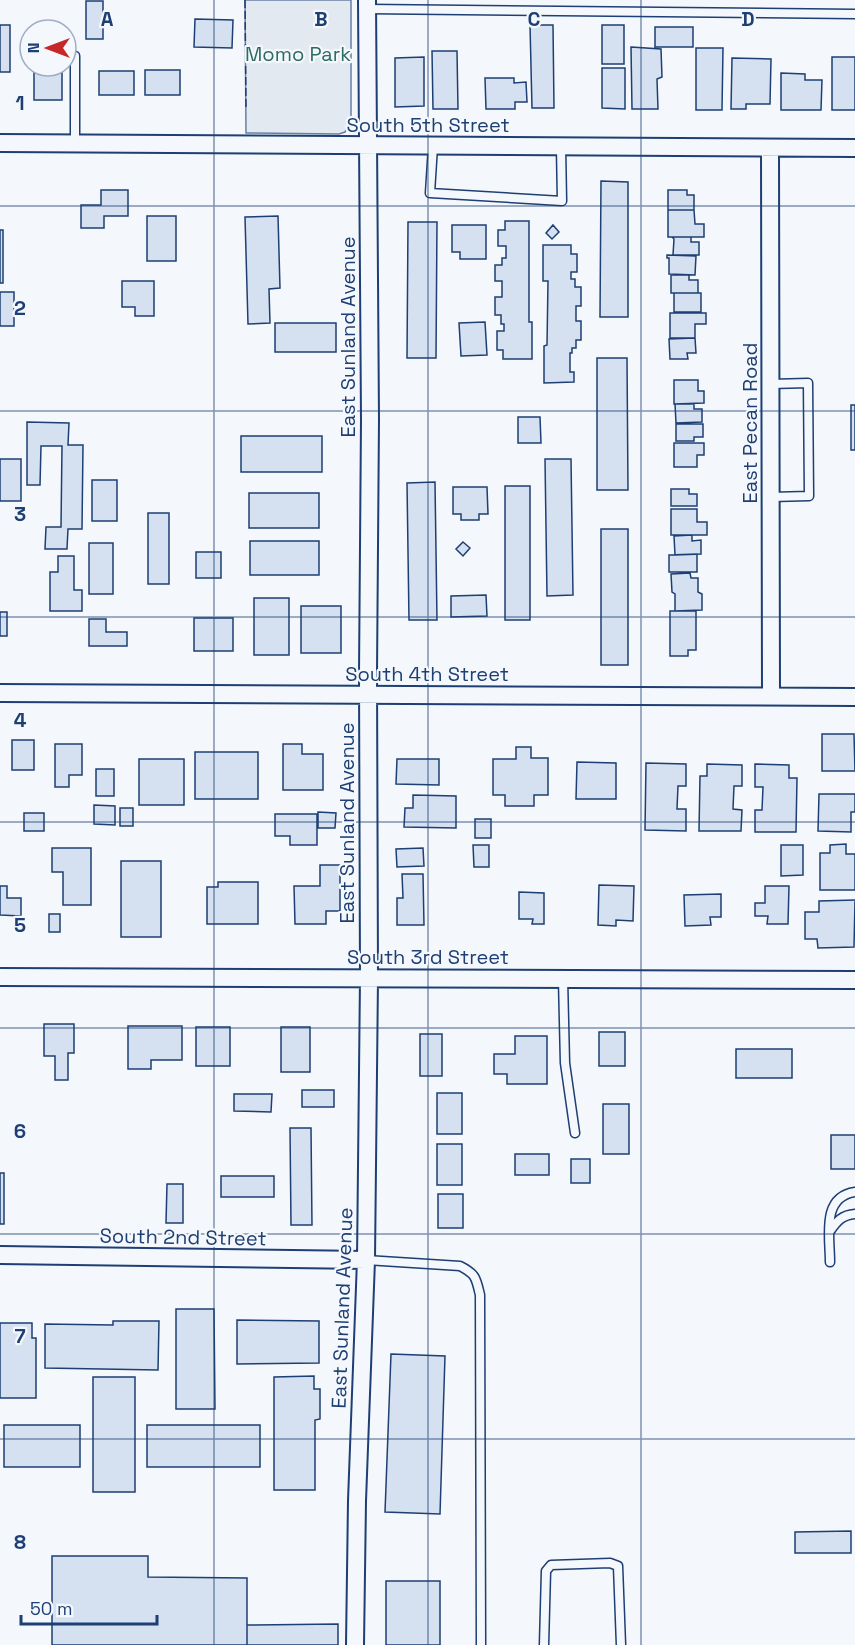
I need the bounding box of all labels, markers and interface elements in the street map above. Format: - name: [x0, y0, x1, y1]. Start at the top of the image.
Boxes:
- text: A: [101, 6, 114, 32]
- text: B: [314, 6, 328, 32]
- text: C: [528, 6, 541, 32]
- text: D: [741, 6, 755, 32]
- north arrow: [18, 18, 78, 78]
- park label: Momo Park: [245, 41, 351, 67]
- text: N: [23, 43, 44, 53]
- text: 1: [15, 90, 25, 116]
- street label: South 5th Street: [346, 112, 510, 138]
- street label: East Sunland Avenue: [335, 236, 361, 438]
- text: 2: [14, 295, 26, 321]
- street label: East Pecan Road: [737, 343, 763, 503]
- text: 3: [14, 501, 26, 527]
- street label: South 4th Street: [345, 661, 509, 687]
- text: 4: [14, 707, 27, 733]
- street label: East Sunland Avenue: [334, 722, 360, 924]
- text: 5: [14, 912, 26, 938]
- street label: South 3rd Street: [347, 944, 509, 970]
- text: 6: [14, 1118, 26, 1144]
- street label: East Sunland Avenue: [325, 1207, 359, 1409]
- street label: South 2nd Street: [99, 1223, 267, 1251]
- text: 7: [14, 1323, 26, 1349]
- text: 8: [14, 1529, 26, 1555]
- scale bar: [21, 1588, 158, 1626]
- text: 50 m: [30, 1597, 72, 1620]

